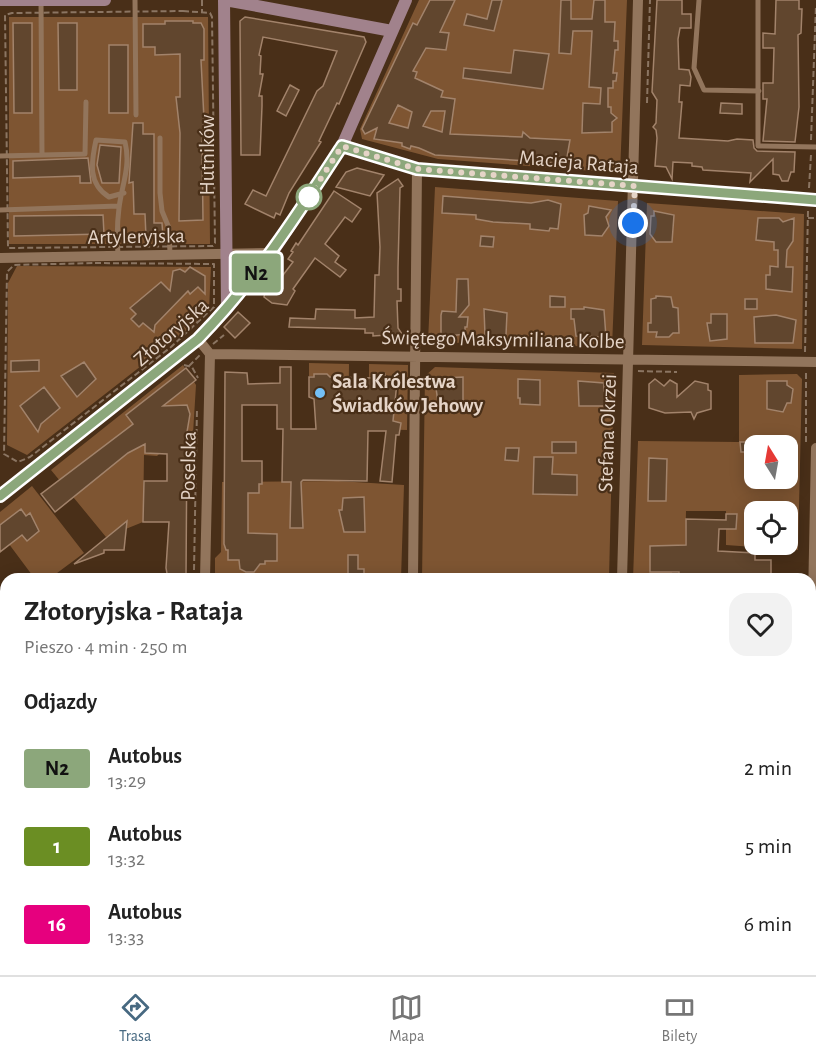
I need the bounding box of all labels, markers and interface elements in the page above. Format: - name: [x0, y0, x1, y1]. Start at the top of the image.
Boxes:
- street label: Hutników: [197, 115, 218, 195]
- street label: Macieja Rataja: [518, 147, 640, 178]
- unlabelled marker: [296, 184, 322, 210]
- your location: [618, 208, 648, 238]
- street label: Artyleryjska: [87, 225, 185, 248]
- line badge: N2: [229, 254, 283, 292]
- text: N2: [244, 263, 268, 284]
- street label: Złotoryjska: [130, 294, 213, 370]
- street label: Świętego Maksymiliana Kolbe: [381, 324, 625, 352]
- place label: Sala Królestwa Świadków Jehowy: [332, 371, 484, 416]
- street label: Stefana Okrzei: [595, 373, 620, 493]
- marker: Sala Królestwa Świadków Jehowy: [313, 386, 327, 400]
- street label: Poselska: [177, 431, 200, 501]
- north arrow: [744, 435, 798, 489]
- map controls: [744, 435, 798, 555]
- button: locate: [744, 501, 798, 555]
- button: heart: [729, 593, 792, 656]
- text: Złotoryjska - Rataja: [24, 598, 243, 626]
- text: Pieszo · 4 min · 250 m: [24, 637, 187, 657]
- text: Odjazdy: [24, 691, 97, 713]
- text: Autobus: [108, 745, 182, 767]
- text: 2 min: [744, 757, 792, 779]
- text: N2: [45, 758, 69, 779]
- text: 13:29: [108, 771, 146, 791]
- text: Autobus: [108, 823, 182, 845]
- text: 5 min: [745, 835, 792, 857]
- text: 1: [53, 836, 61, 857]
- text: 13:32: [108, 849, 145, 869]
- text: Autobus: [108, 901, 182, 923]
- text: 6 min: [744, 913, 792, 935]
- text: 16: [48, 914, 66, 935]
- text: 13:33: [108, 927, 144, 947]
- tab: Trasa: [119, 991, 152, 1046]
- tab: Mapa: [389, 991, 424, 1046]
- tab: Bilety: [662, 991, 697, 1046]

